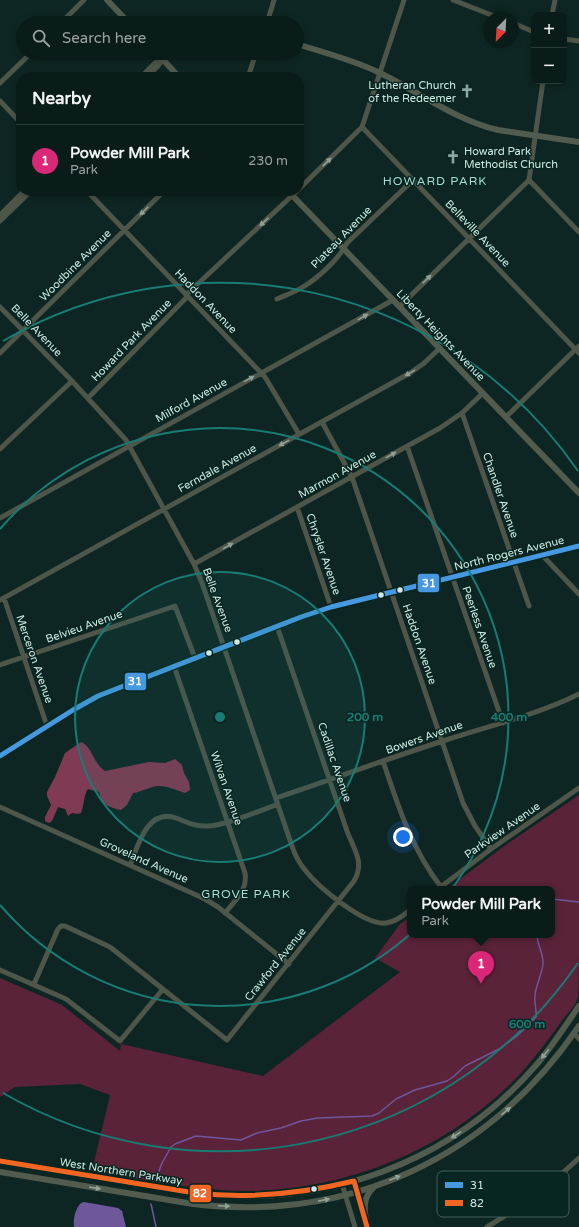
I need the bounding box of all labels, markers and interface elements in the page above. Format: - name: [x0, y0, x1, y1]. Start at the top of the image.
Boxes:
- north arrow: [483, 12, 519, 48]
- map controls: [531, 12, 567, 84]
- button: +: [531, 12, 567, 48]
- search box: [16, 16, 304, 60]
- icon: search: [30, 27, 52, 49]
- text: Search here: [62, 29, 146, 47]
- button: −: [531, 48, 567, 84]
- place label: Lutheran Church of the Redeemer: [368, 79, 457, 105]
- church icon: Lutheran Church of the Redeemer: [459, 83, 475, 99]
- text: Nearby: [32, 88, 91, 109]
- text: Powder Mill Park: [70, 144, 190, 162]
- place label: Howard Park Methodist Church: [464, 145, 558, 171]
- church icon: Howard Park Methodist Church: [445, 149, 461, 165]
- text: 1: [41, 153, 49, 169]
- text: 230 m: [248, 153, 288, 169]
- one-way arrow: [322, 157, 332, 167]
- text: Park: [70, 162, 98, 178]
- district label: HOWARD PARK: [383, 174, 487, 188]
- street label: Belleville Avenue: [442, 197, 513, 269]
- street label: Plateau Avenue: [308, 204, 374, 271]
- one-way arrow: [139, 206, 149, 216]
- one-way arrow: [259, 218, 269, 227]
- street label: Woodbine Avenue: [37, 227, 114, 304]
- street label: Haddon Avenue: [172, 267, 239, 336]
- one-way arrow: [422, 275, 432, 284]
- street label: Liberty Heights Avenue: [394, 287, 488, 384]
- street label: Howard Park Avenue: [89, 297, 174, 384]
- street label: Belle Avenue: [8, 301, 65, 359]
- one-way arrow: [357, 313, 369, 320]
- one-way arrow: [405, 369, 415, 377]
- street label: Milford Avenue: [153, 375, 229, 425]
- one-way arrow: [243, 376, 255, 382]
- one-way arrow: [278, 439, 289, 446]
- street label: Ferndale Avenue: [176, 441, 259, 495]
- street label: Marmon Avenue: [296, 448, 378, 501]
- street label: Chandler Avenue: [480, 451, 521, 540]
- one-way arrow: [385, 452, 397, 459]
- street label: Chrysler Avenue: [304, 512, 344, 597]
- street label: North Rogers Avenue: [453, 534, 565, 573]
- one-way arrow: [223, 542, 234, 549]
- street label: Belle Avenue: [200, 566, 235, 634]
- line badge: 31: [417, 573, 440, 593]
- text: 31: [422, 577, 436, 590]
- unlabelled marker: [395, 585, 405, 595]
- street label: Peerless Avenue: [459, 585, 500, 670]
- unlabelled marker: [376, 590, 386, 600]
- street label: Haddon Avenue: [400, 602, 439, 686]
- street label: Belvieu Avenue: [44, 607, 124, 646]
- street label: Merceron Avenue: [13, 613, 56, 705]
- unlabelled marker: [232, 637, 242, 647]
- unlabelled marker: [204, 648, 214, 658]
- line badge: 31: [124, 672, 147, 691]
- text: 31: [128, 675, 142, 688]
- centre of rings: [213, 710, 227, 724]
- text: 200 m: [347, 710, 383, 724]
- text: 400 m: [491, 710, 527, 724]
- street label: Bowers Avenue: [384, 718, 464, 757]
- street label: Cadillac Avenue: [315, 721, 354, 804]
- street label: Wilvan Avenue: [208, 749, 245, 827]
- street label: Parkview Avenue: [462, 800, 543, 861]
- your location: [393, 827, 413, 847]
- street label: Groveland Avenue: [97, 835, 190, 886]
- popup: [407, 886, 555, 938]
- district label: GROVE PARK: [201, 887, 291, 901]
- text: Powder Mill Park: [421, 895, 541, 913]
- text: Park: [421, 913, 449, 929]
- street label: Crawford Avenue: [242, 925, 309, 1004]
- pin: 1: [468, 951, 494, 984]
- text: 600 m: [509, 1017, 545, 1031]
- one-way arrow: [540, 1049, 549, 1060]
- one-way arrow: [500, 1106, 511, 1115]
- one-way arrow: [451, 1131, 461, 1139]
- street label: West Northern Parkway: [59, 1155, 183, 1188]
- legend: [437, 1171, 569, 1217]
- one-way arrow: [390, 1175, 401, 1181]
- text: 31: [470, 1179, 484, 1192]
- line badge: 82: [189, 1184, 212, 1203]
- unlabelled marker: [309, 1184, 319, 1194]
- one-way arrow: [89, 1185, 101, 1191]
- text: 82: [193, 1187, 207, 1200]
- one-way arrow: [318, 1196, 330, 1202]
- text: 82: [470, 1197, 484, 1210]
- one-way arrow: [218, 1203, 230, 1210]

